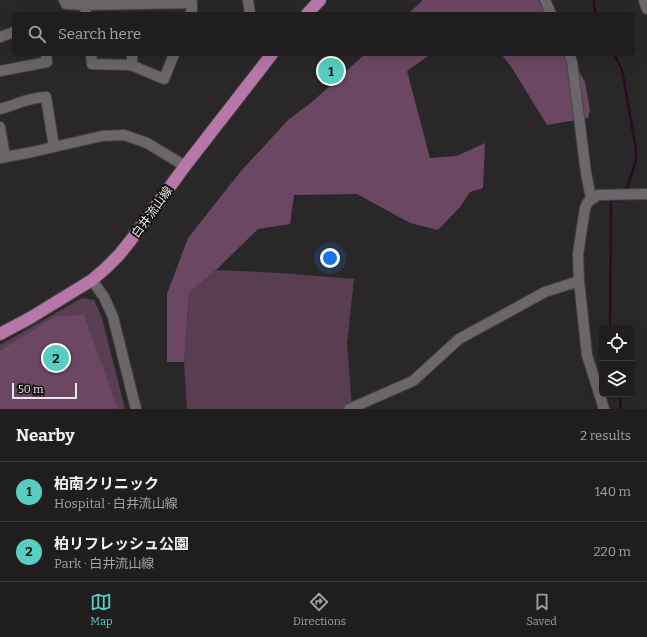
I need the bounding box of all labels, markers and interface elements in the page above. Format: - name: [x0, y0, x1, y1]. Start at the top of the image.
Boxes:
- search box: [12, 12, 635, 56]
- icon: search: [26, 23, 48, 45]
- text: Search here: [58, 25, 141, 43]
- pin: 1: [318, 56, 344, 86]
- street label: 白井流山線: [129, 184, 175, 240]
- your location: [320, 248, 340, 268]
- map controls: [599, 325, 635, 397]
- button: locate: [599, 325, 635, 361]
- pin: 2: [43, 343, 69, 373]
- button: layers: [599, 361, 635, 397]
- scale bar: [12, 381, 77, 400]
- text: 50 m: [18, 383, 44, 396]
- text: Nearby: [16, 425, 75, 446]
- text: 2 results: [580, 428, 631, 443]
- text: 柏南クリニック: [54, 475, 159, 493]
- text: 1: [26, 484, 32, 499]
- text: 140 m: [595, 484, 631, 499]
- text: Hospital · 白井流山線: [54, 496, 178, 511]
- text: 柏リフレッシュ公園: [54, 535, 189, 553]
- text: 2: [25, 544, 33, 559]
- text: 220 m: [594, 544, 631, 559]
- text: Park · 白井流山線: [54, 556, 154, 571]
- tab: Map: [90, 591, 112, 628]
- tab: Directions: [293, 591, 346, 628]
- tab: Saved: [526, 591, 557, 628]

